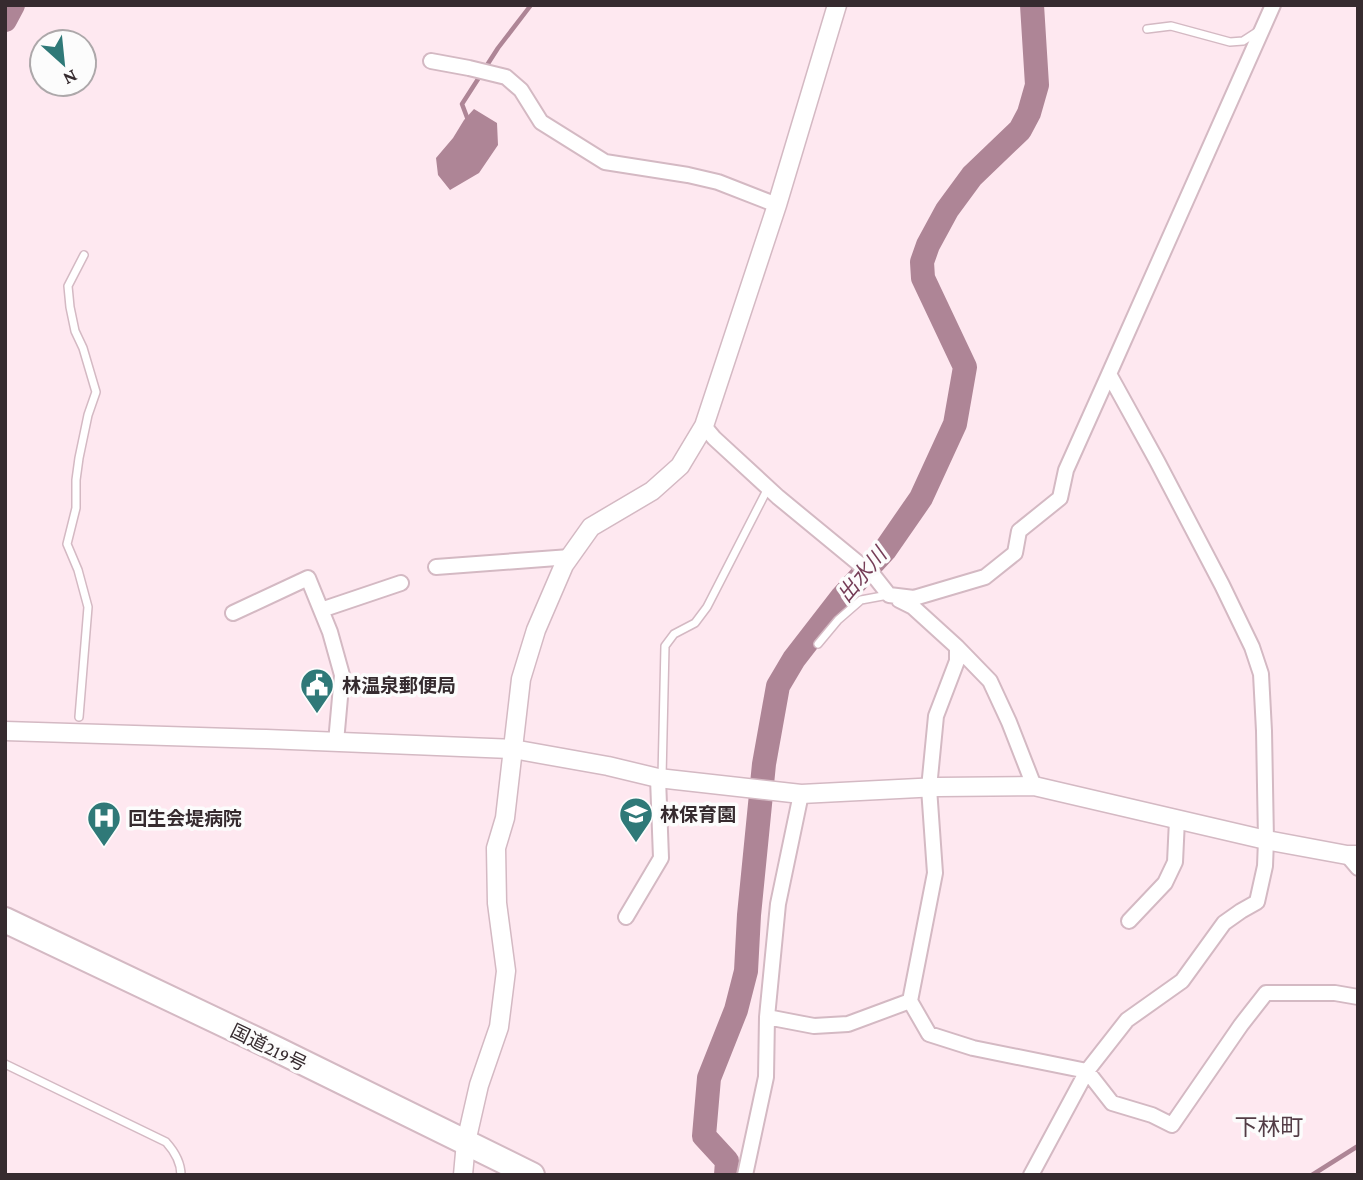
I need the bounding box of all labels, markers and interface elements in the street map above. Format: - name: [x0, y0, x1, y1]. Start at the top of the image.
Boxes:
- north arrow: [28, 28, 98, 98]
- text: N: [60, 65, 81, 90]
- water label: 出水川: [833, 542, 893, 607]
- public building icon: 林温泉郵便局: [298, 666, 336, 715]
- place label: 林温泉郵便局: [342, 675, 456, 696]
- school or university icon: 林保育園: [617, 795, 655, 844]
- hospital icon: 回生会堤病院: [85, 799, 123, 848]
- place label: 林保育園: [660, 804, 736, 825]
- place label: 回生会堤病院: [128, 808, 242, 829]
- street label: 国道219号: [227, 1020, 310, 1075]
- district label: 下林町: [1235, 1114, 1304, 1140]

